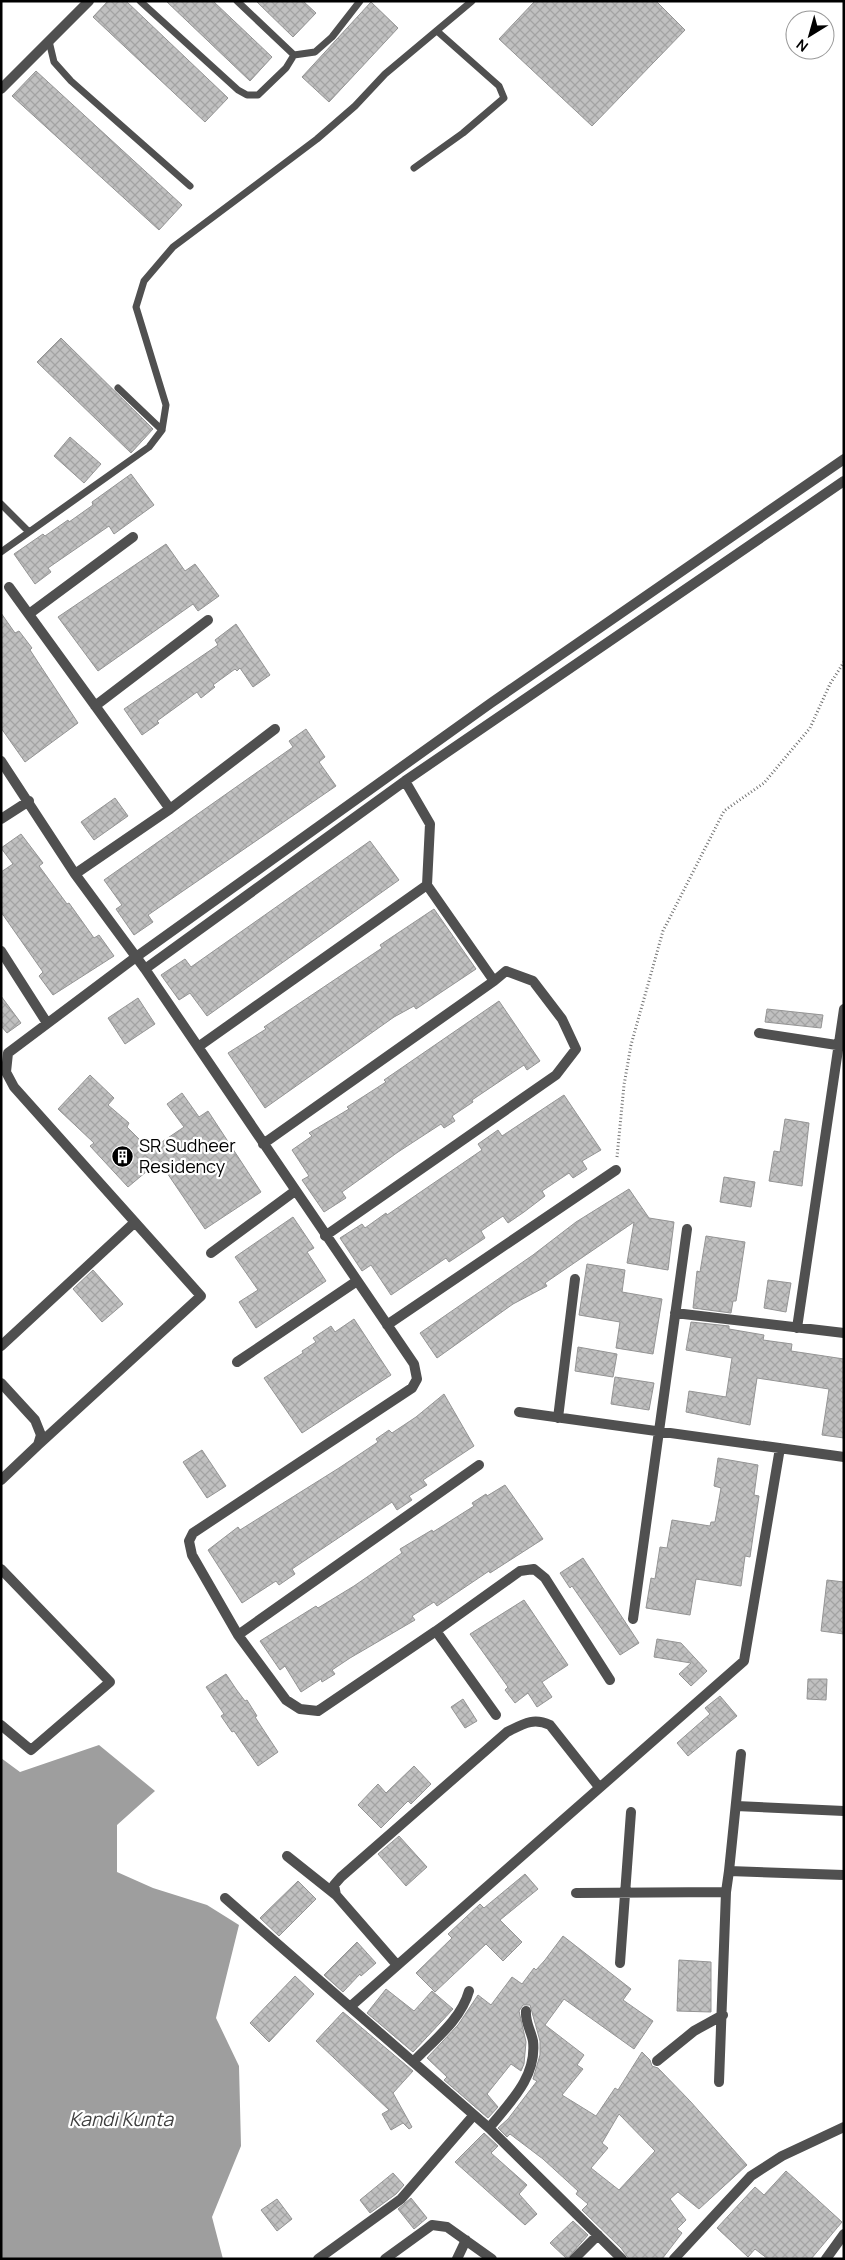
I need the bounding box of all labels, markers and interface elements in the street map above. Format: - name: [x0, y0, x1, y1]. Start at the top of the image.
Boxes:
- north arrow: [785, 10, 835, 60]
- text: N: [792, 35, 812, 56]
- place label: SR Sudheer Residency: [139, 1133, 236, 1178]
- building icon: SR Sudheer Residency: [111, 1144, 135, 1168]
- water label: Kandi Kunta: [69, 2106, 174, 2132]

